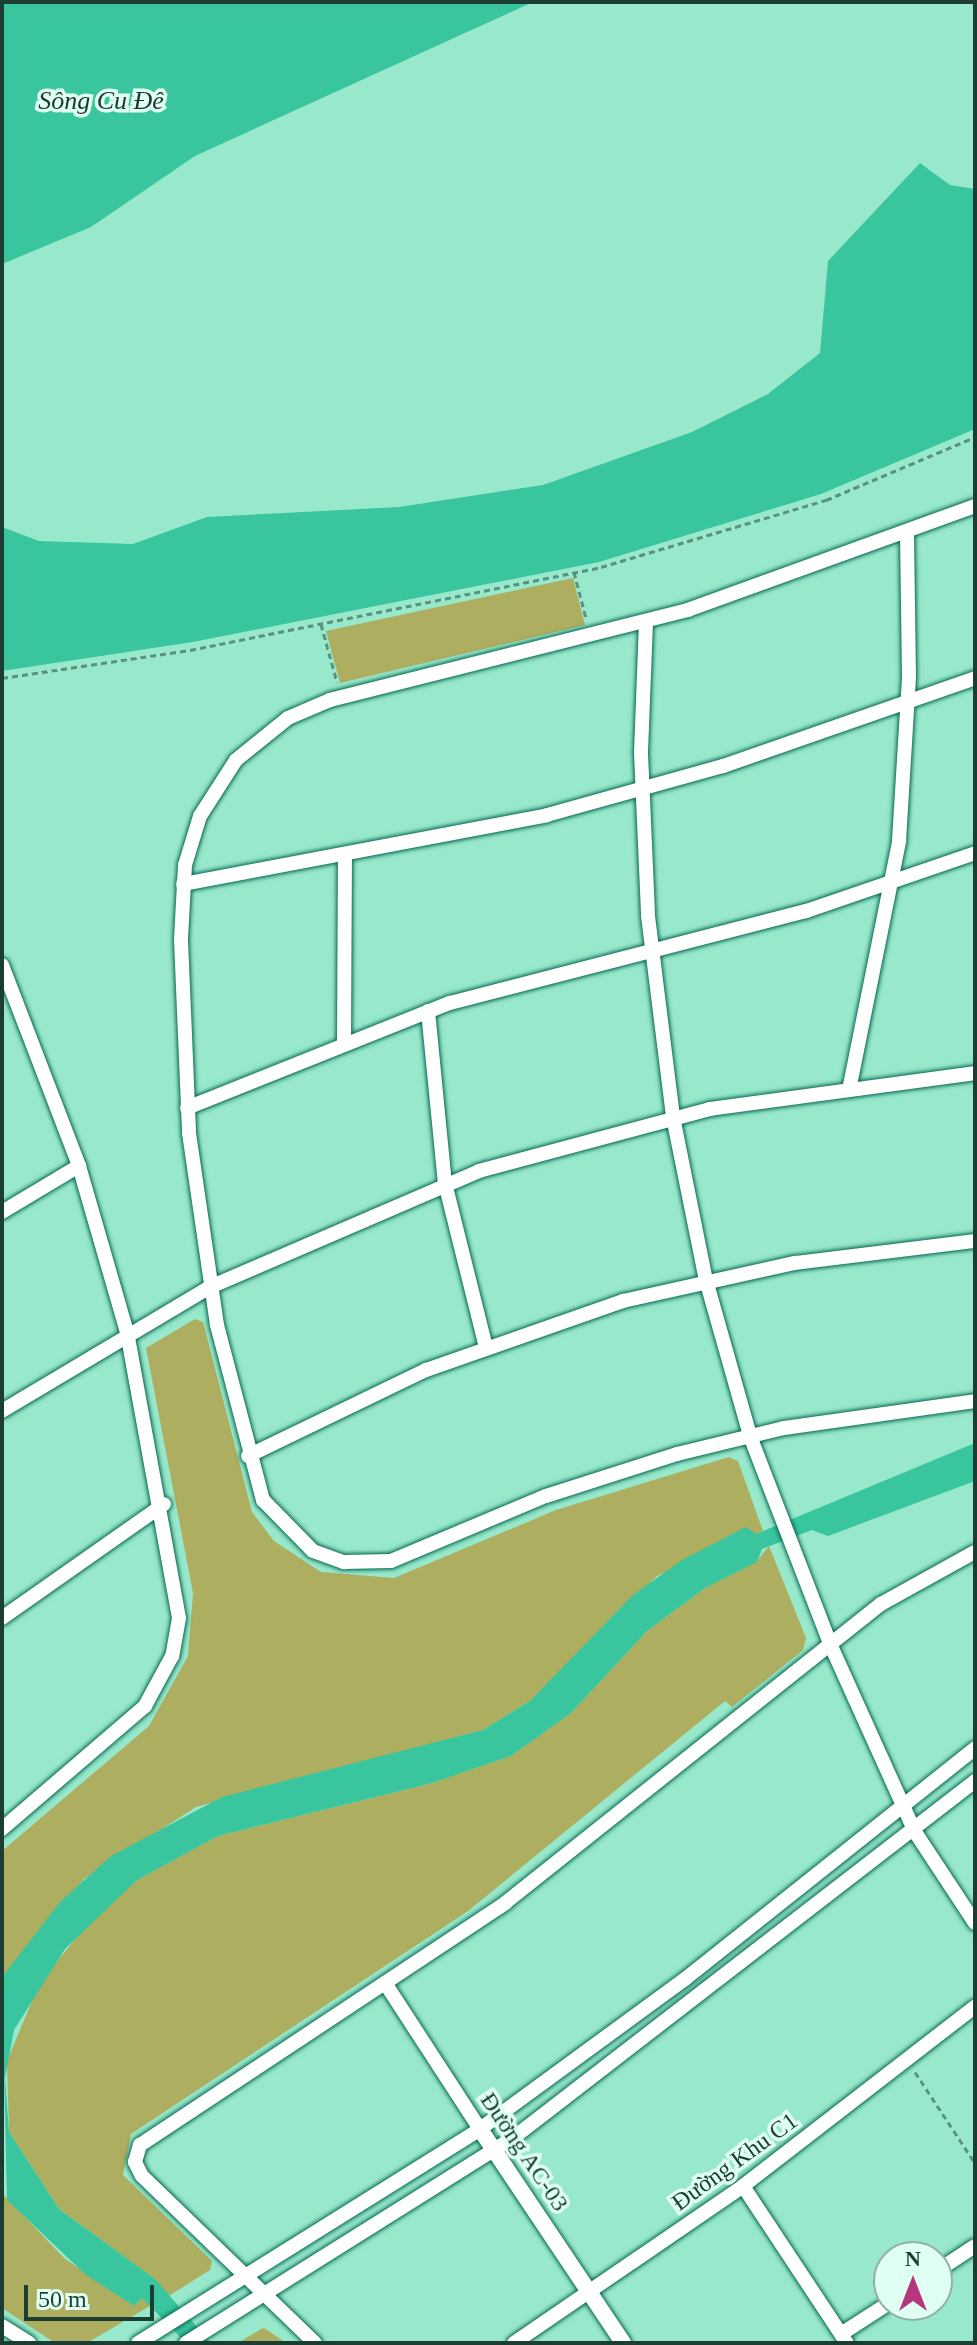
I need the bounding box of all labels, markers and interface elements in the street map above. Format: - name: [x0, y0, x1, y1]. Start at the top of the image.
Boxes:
- water label: Sông Cu Đê: [38, 85, 164, 117]
- street label: Đường AC-03: [473, 2087, 575, 2217]
- street label: Đường Khu C1: [667, 2107, 803, 2217]
- north arrow: [873, 2241, 953, 2321]
- text: N: [905, 2246, 921, 2271]
- scale bar: [28, 2269, 158, 2319]
- text: 50 m: [38, 2286, 87, 2312]

